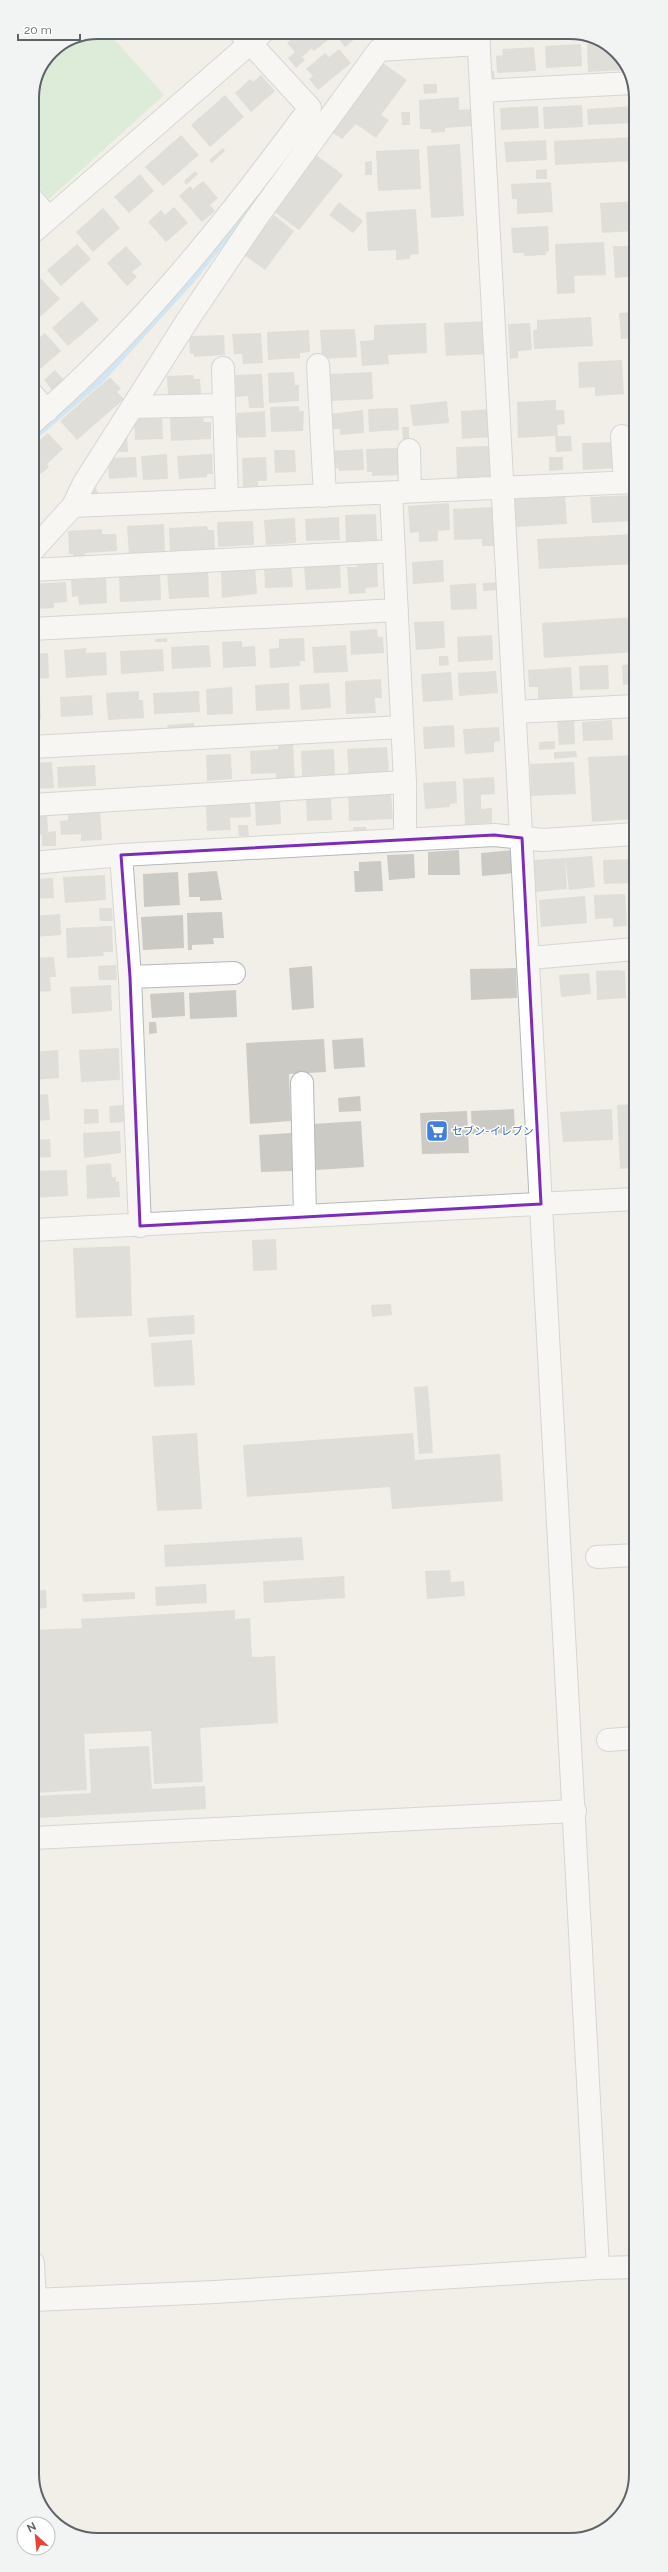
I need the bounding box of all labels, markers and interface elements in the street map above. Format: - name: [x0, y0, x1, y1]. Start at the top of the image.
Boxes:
- scale bar: [18, 16, 80, 42]
- text: 20 m: [24, 23, 52, 37]
- supermarket icon: セブン-イレブン: [424, 1118, 450, 1144]
- place label: セブン-イレブン: [452, 1125, 534, 1138]
- north arrow: [16, 2516, 56, 2556]
- text: N: [25, 2520, 38, 2535]

